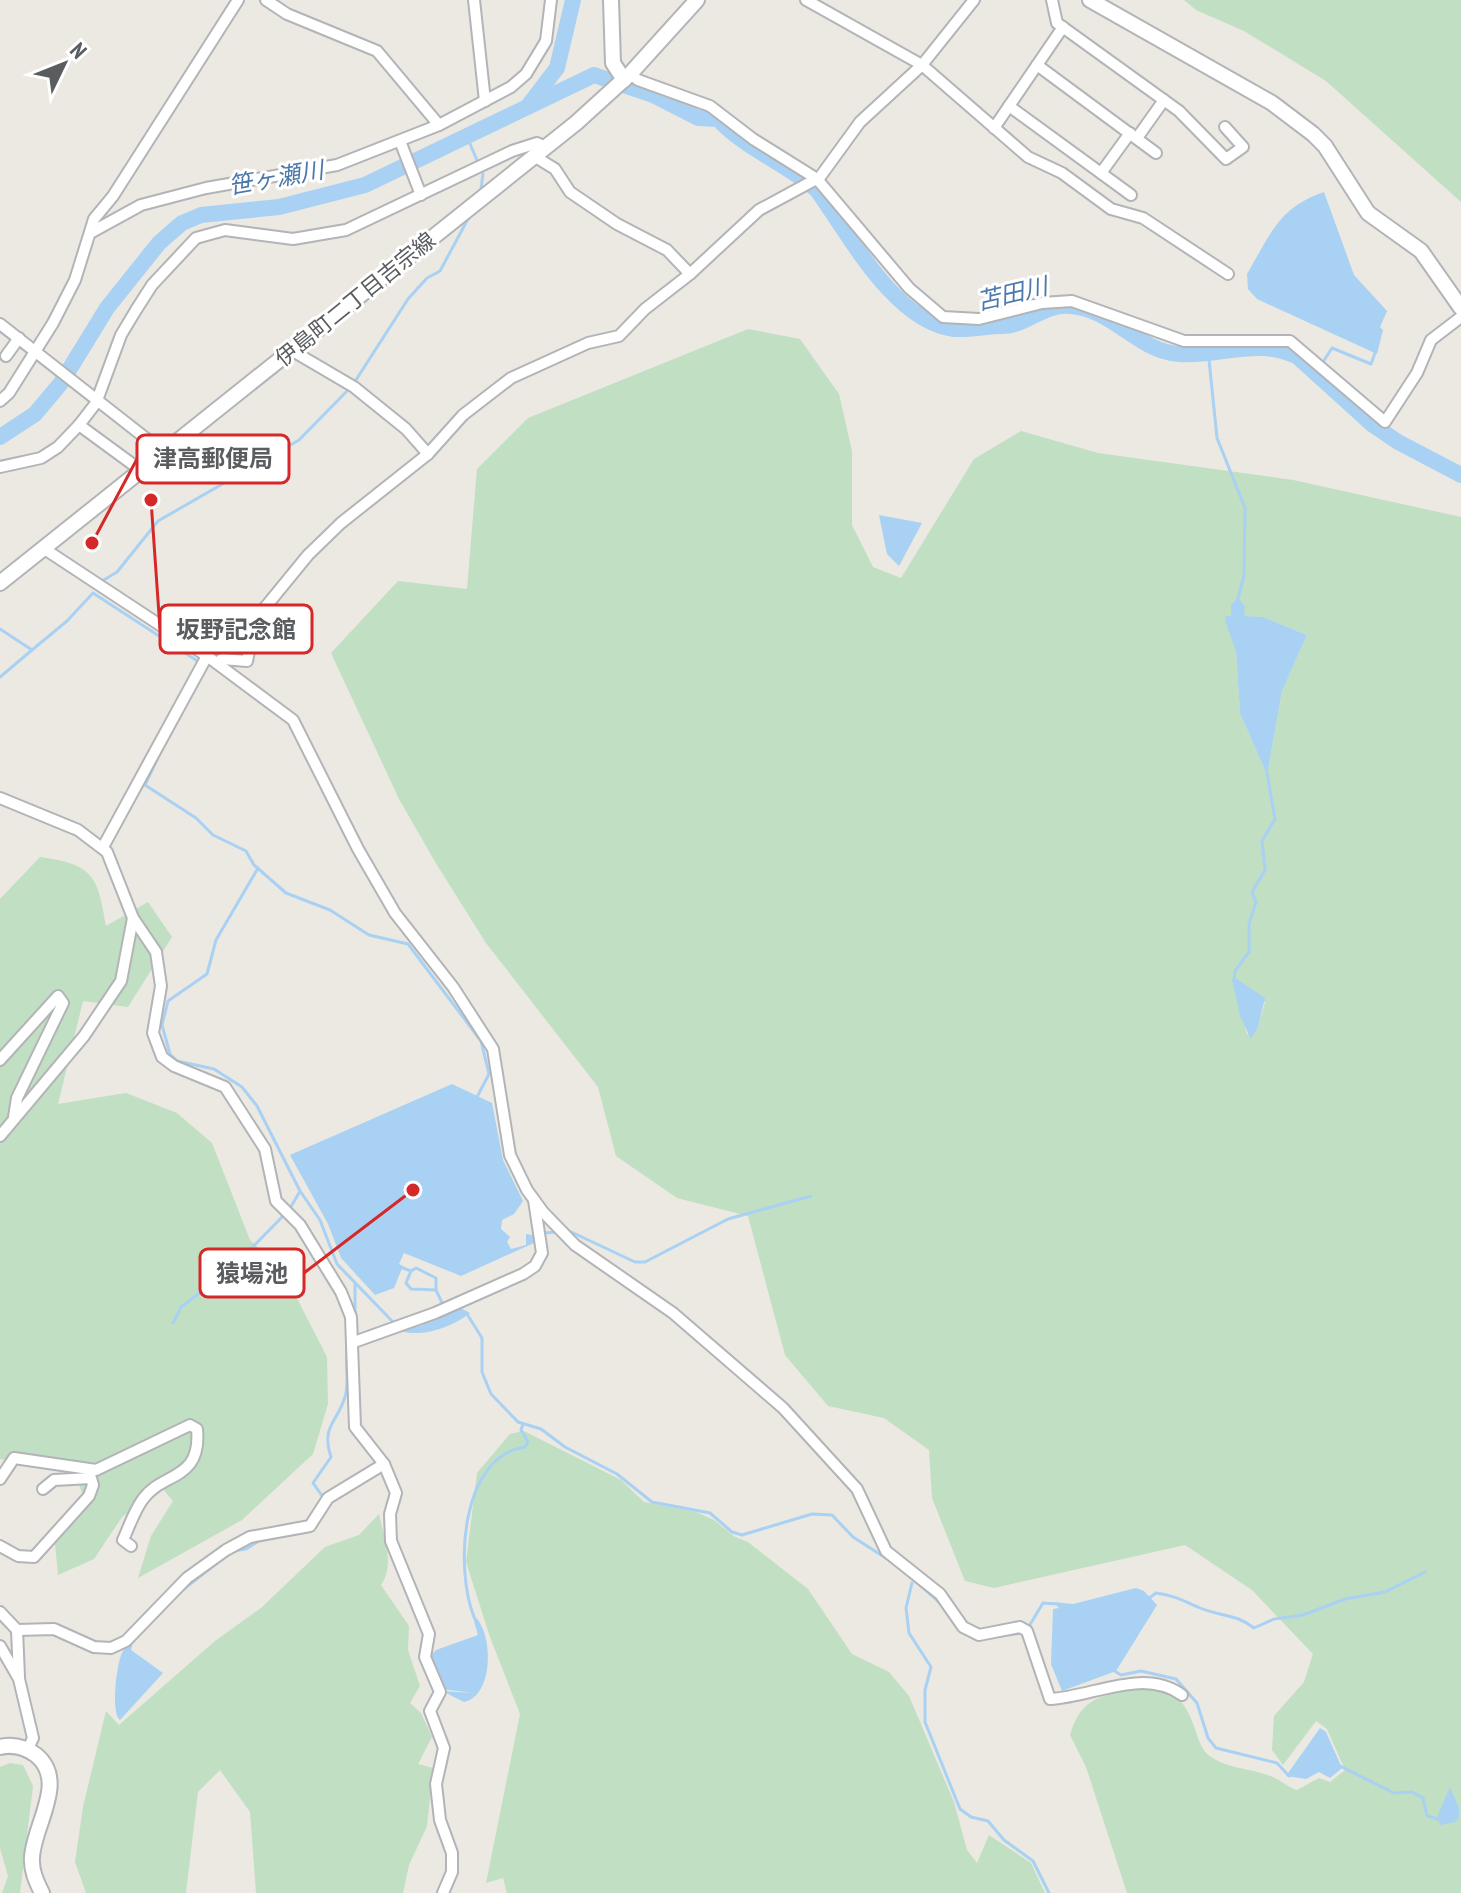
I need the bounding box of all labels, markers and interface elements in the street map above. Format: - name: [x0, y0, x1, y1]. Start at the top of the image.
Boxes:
- north arrow: [24, 24, 104, 104]
- text: N: [64, 36, 93, 64]
- water label: 笹ヶ瀬川: [226, 153, 329, 201]
- street label: 伊島町二丁目吉宗線: [269, 226, 441, 372]
- water label: 苫田川: [973, 270, 1053, 317]
- callout: 津高郵便局: [137, 435, 289, 483]
- text: 津高郵便局: [153, 443, 273, 474]
- callout: 坂野記念館: [160, 605, 312, 653]
- text: 坂野記念館: [176, 614, 296, 645]
- callout: 猿場池: [200, 1249, 304, 1297]
- text: 猿場池: [216, 1258, 288, 1289]

